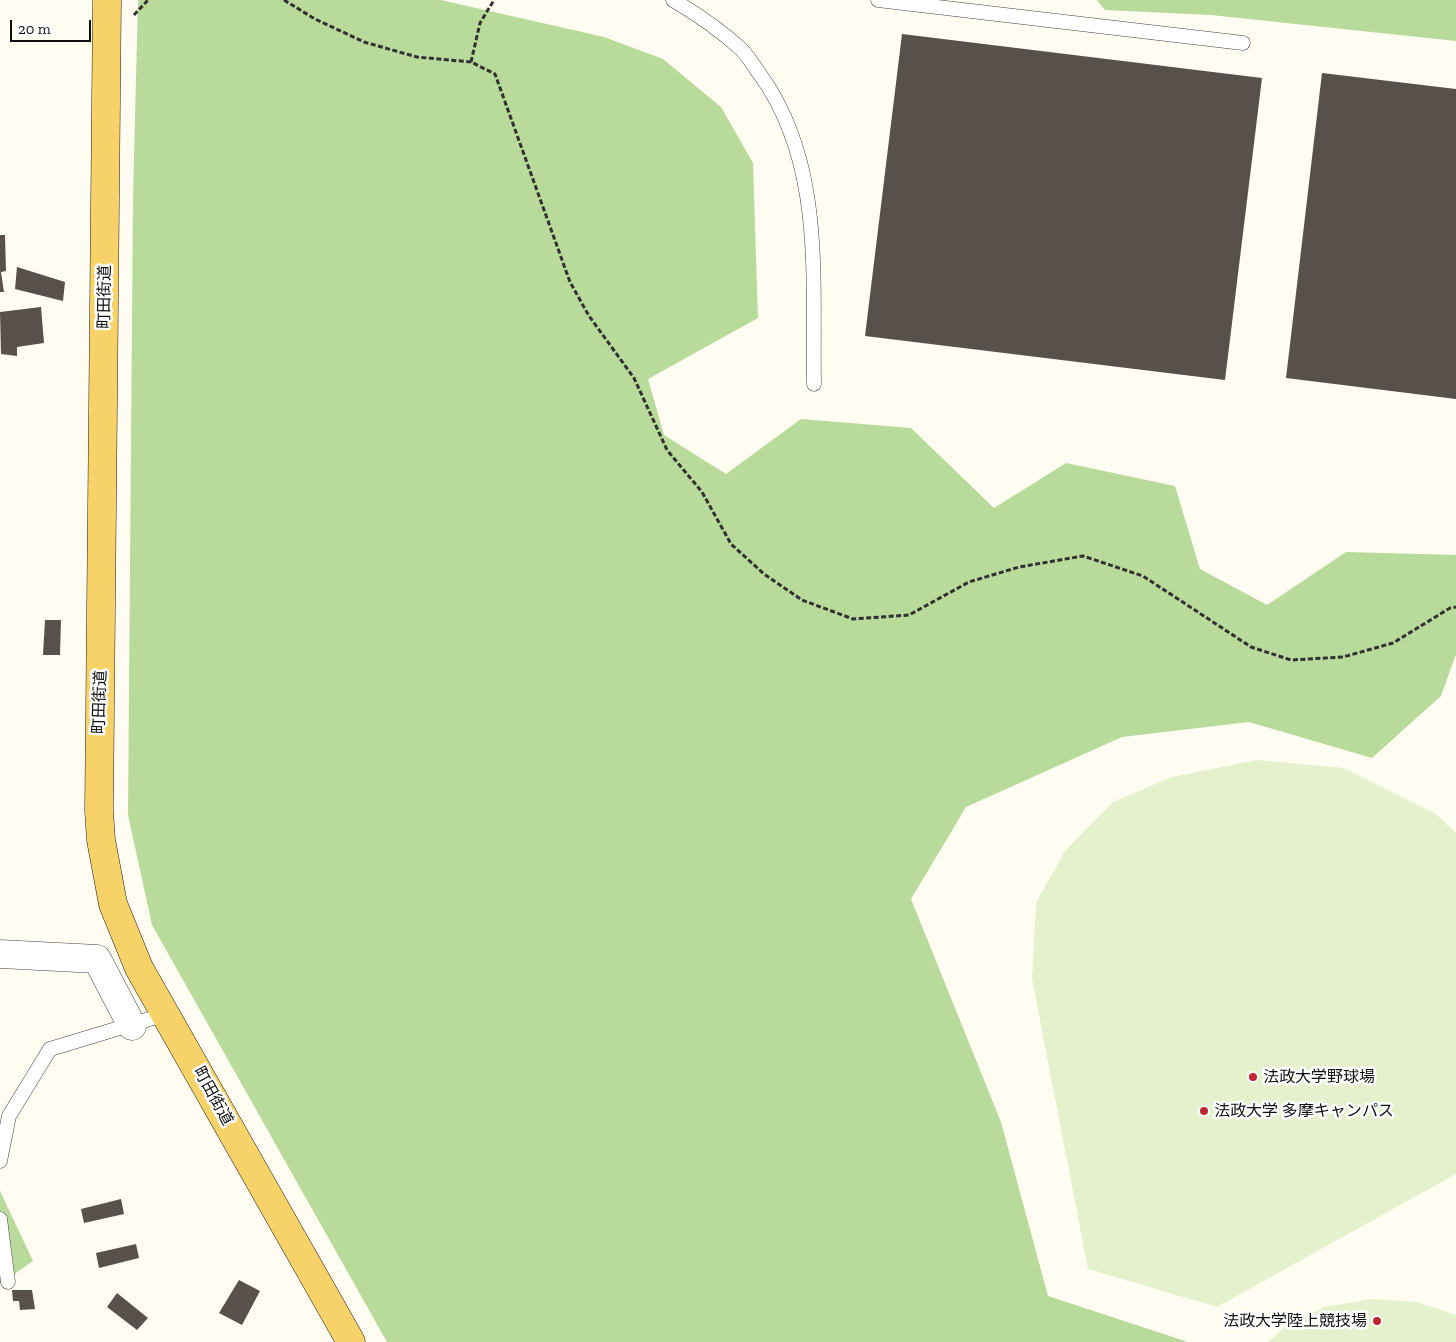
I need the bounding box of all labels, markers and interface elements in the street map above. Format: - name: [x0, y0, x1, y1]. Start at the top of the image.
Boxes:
- scale bar: [12, 10, 94, 42]
- text: 20 m: [18, 20, 51, 38]
- street label: 町田街道: [95, 265, 115, 329]
- street label: 町田街道: [89, 670, 111, 734]
- street label: 町田街道: [189, 1063, 237, 1129]
- place label: 法政大学野球場: [1263, 1067, 1375, 1087]
- marker: 法政大学野球場: [1247, 1071, 1259, 1083]
- place label: 法政大学 多摩キャンパス: [1214, 1101, 1394, 1121]
- marker: 法政大学 多摩キャンパス: [1198, 1105, 1210, 1117]
- place label: 法政大学陸上競技場: [1223, 1311, 1367, 1331]
- marker: 法政大学陸上競技場: [1371, 1315, 1383, 1327]

